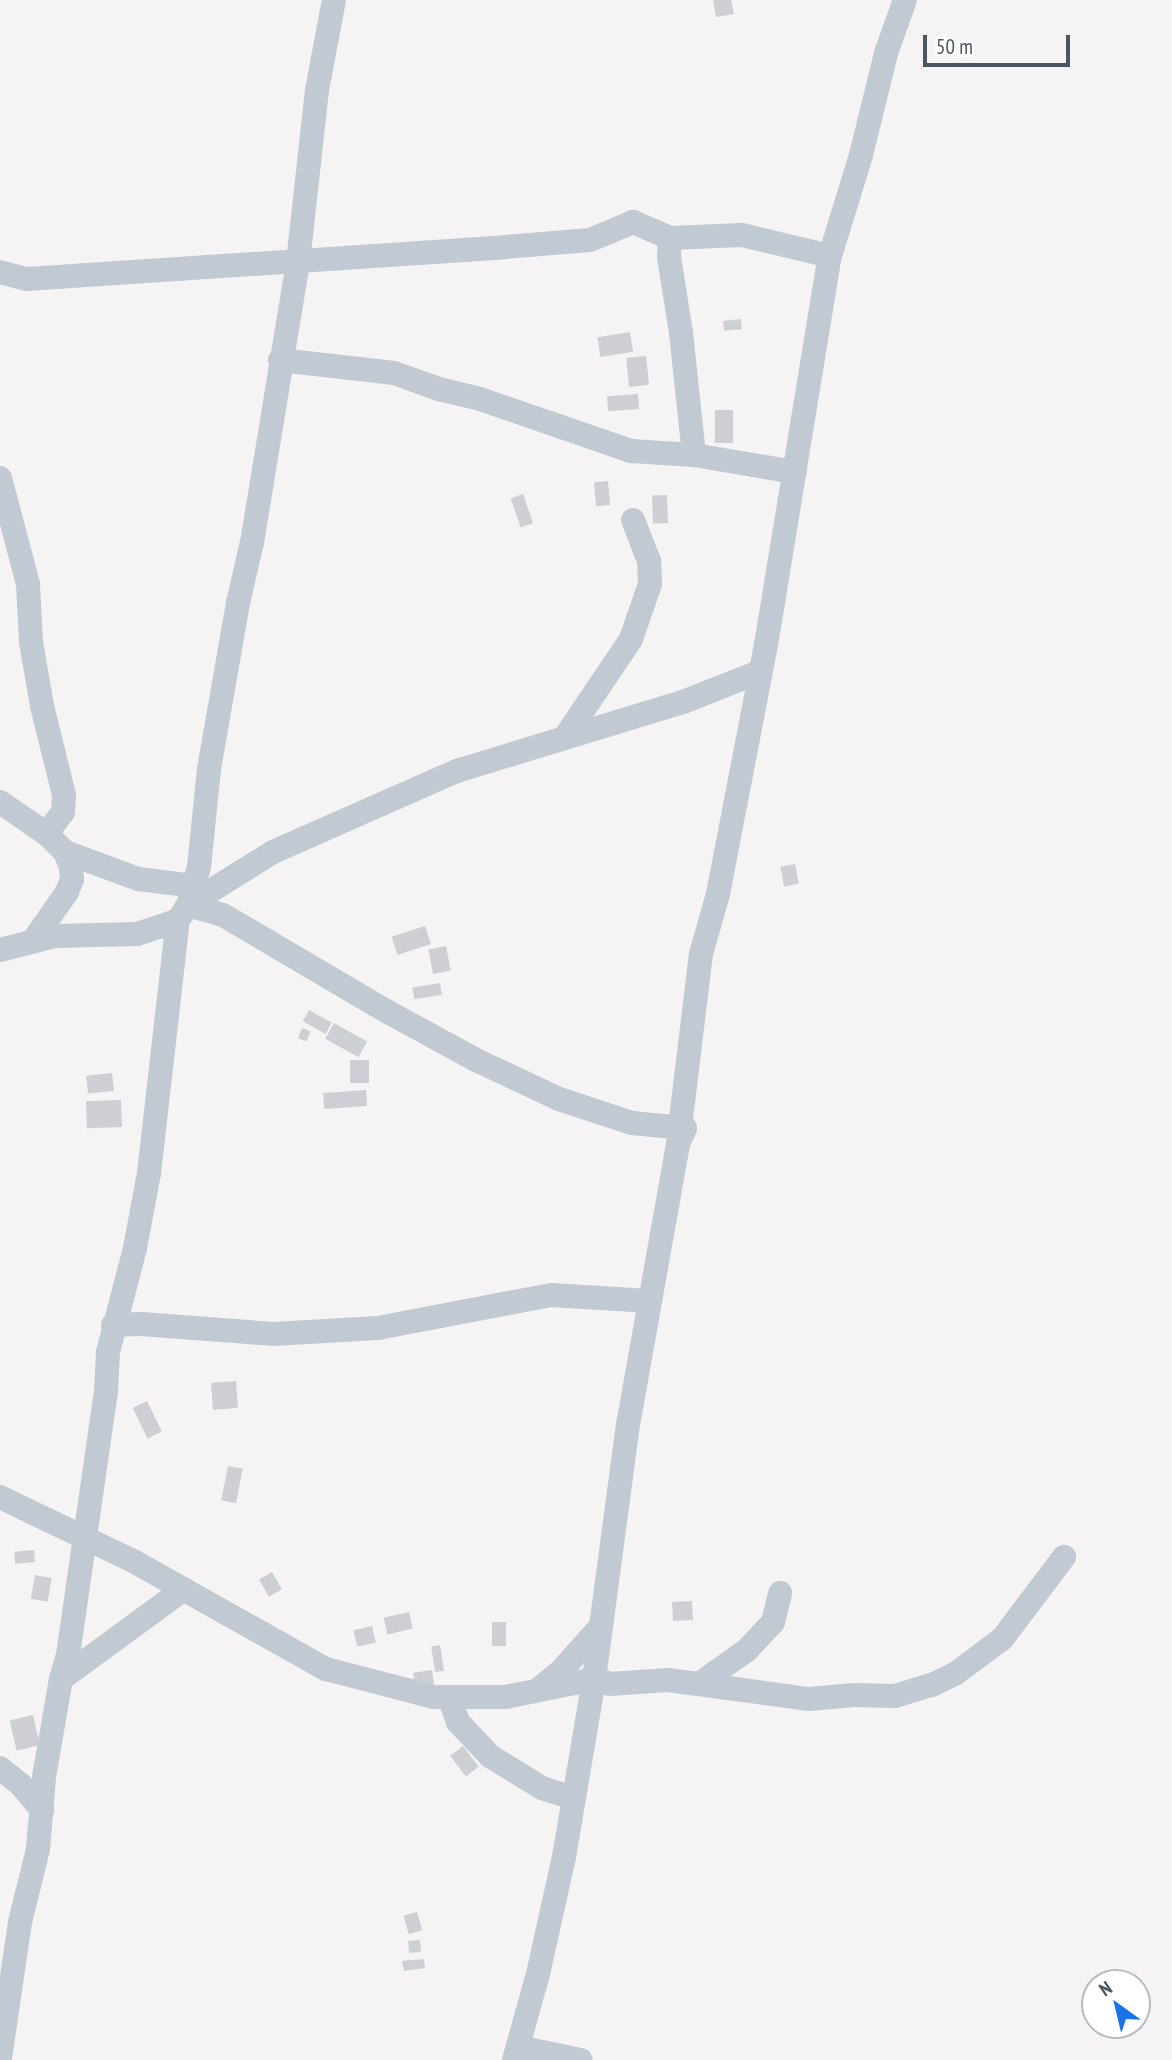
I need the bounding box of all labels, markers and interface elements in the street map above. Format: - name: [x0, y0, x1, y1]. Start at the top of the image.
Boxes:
- scale bar: [927, 21, 1074, 65]
- text: 50 m: [936, 33, 973, 60]
- north arrow: [1081, 1969, 1151, 2039]
- text: N: [1094, 1975, 1116, 2001]

